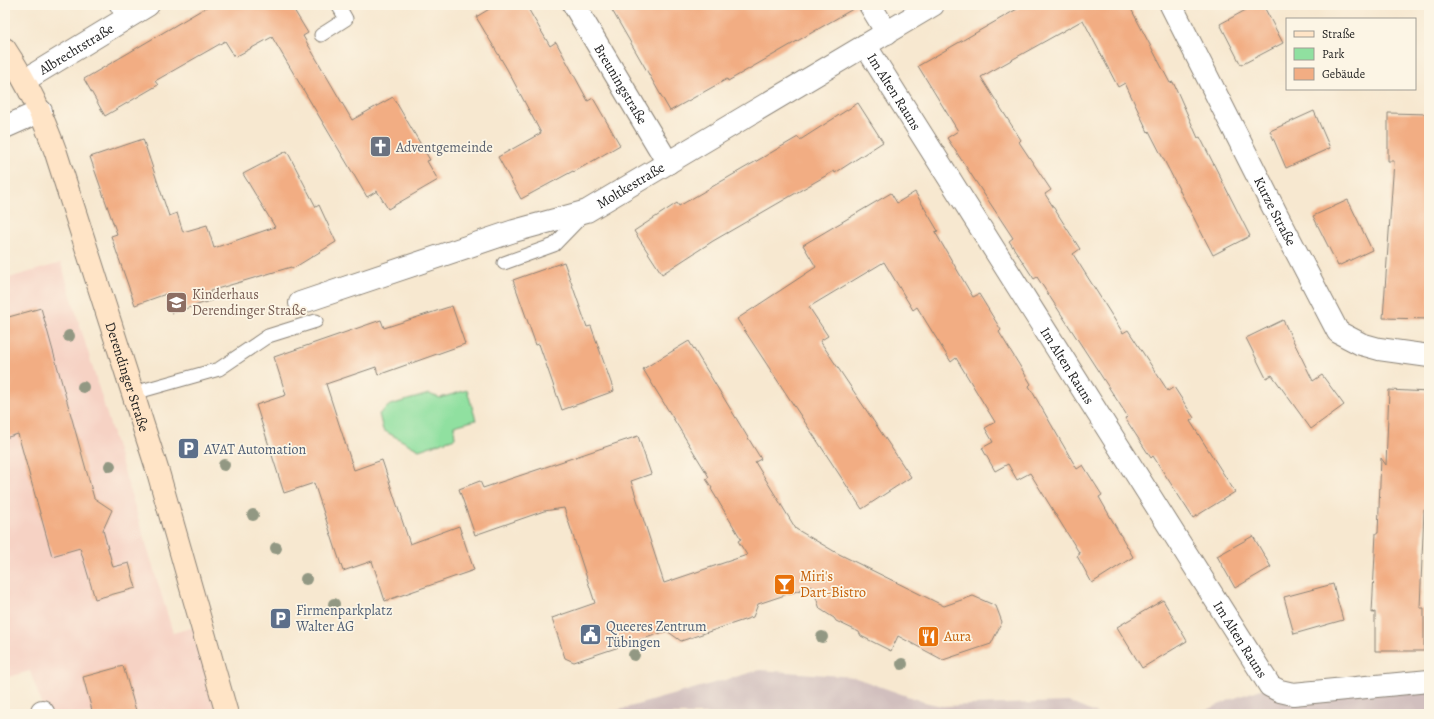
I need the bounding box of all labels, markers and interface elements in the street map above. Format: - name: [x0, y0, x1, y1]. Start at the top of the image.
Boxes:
- legend: [1286, 18, 1416, 90]
- street label: Albrechtstraße: [34, 19, 117, 79]
- text: Straße: [1322, 26, 1355, 42]
- street label: Breuningstraße: [590, 40, 652, 128]
- text: Park: [1322, 46, 1345, 62]
- street label: Im Alten Rauns: [863, 49, 926, 134]
- text: Gebäude: [1322, 66, 1365, 82]
- church icon: Adventgemeinde: [367, 134, 393, 160]
- place label: Adventgemeinde: [395, 138, 493, 157]
- street label: Moltkestraße: [593, 158, 668, 213]
- street label: Kurze Straße: [1250, 173, 1301, 249]
- place label: Kinderhaus Derendinger Straße: [192, 285, 306, 320]
- school or university icon: Kinderhaus Derendinger Straße: [164, 289, 190, 315]
- street label: Derendinger Straße: [101, 319, 154, 434]
- street label: Im Alten Rauns: [1036, 323, 1099, 408]
- parking icon: AVAT Automation: [175, 436, 201, 462]
- place label: AVAT Automation: [203, 440, 307, 459]
- place label: Miri's Dart-Bistro: [800, 567, 866, 602]
- bar icon: Miri's Dart-Bistro: [771, 571, 797, 597]
- street label: Im Alten Rauns: [1209, 597, 1272, 681]
- place label: Firmenparkplatz Walter AG: [295, 601, 392, 636]
- parking icon: Firmenparkplatz Walter AG: [267, 605, 293, 631]
- place label: Queeres Zentrum Tübingen: [606, 617, 707, 652]
- public building icon: Queeres Zentrum Tübingen: [578, 621, 604, 647]
- restaurant icon: Aura: [916, 623, 942, 649]
- place label: Aura: [943, 627, 972, 646]

